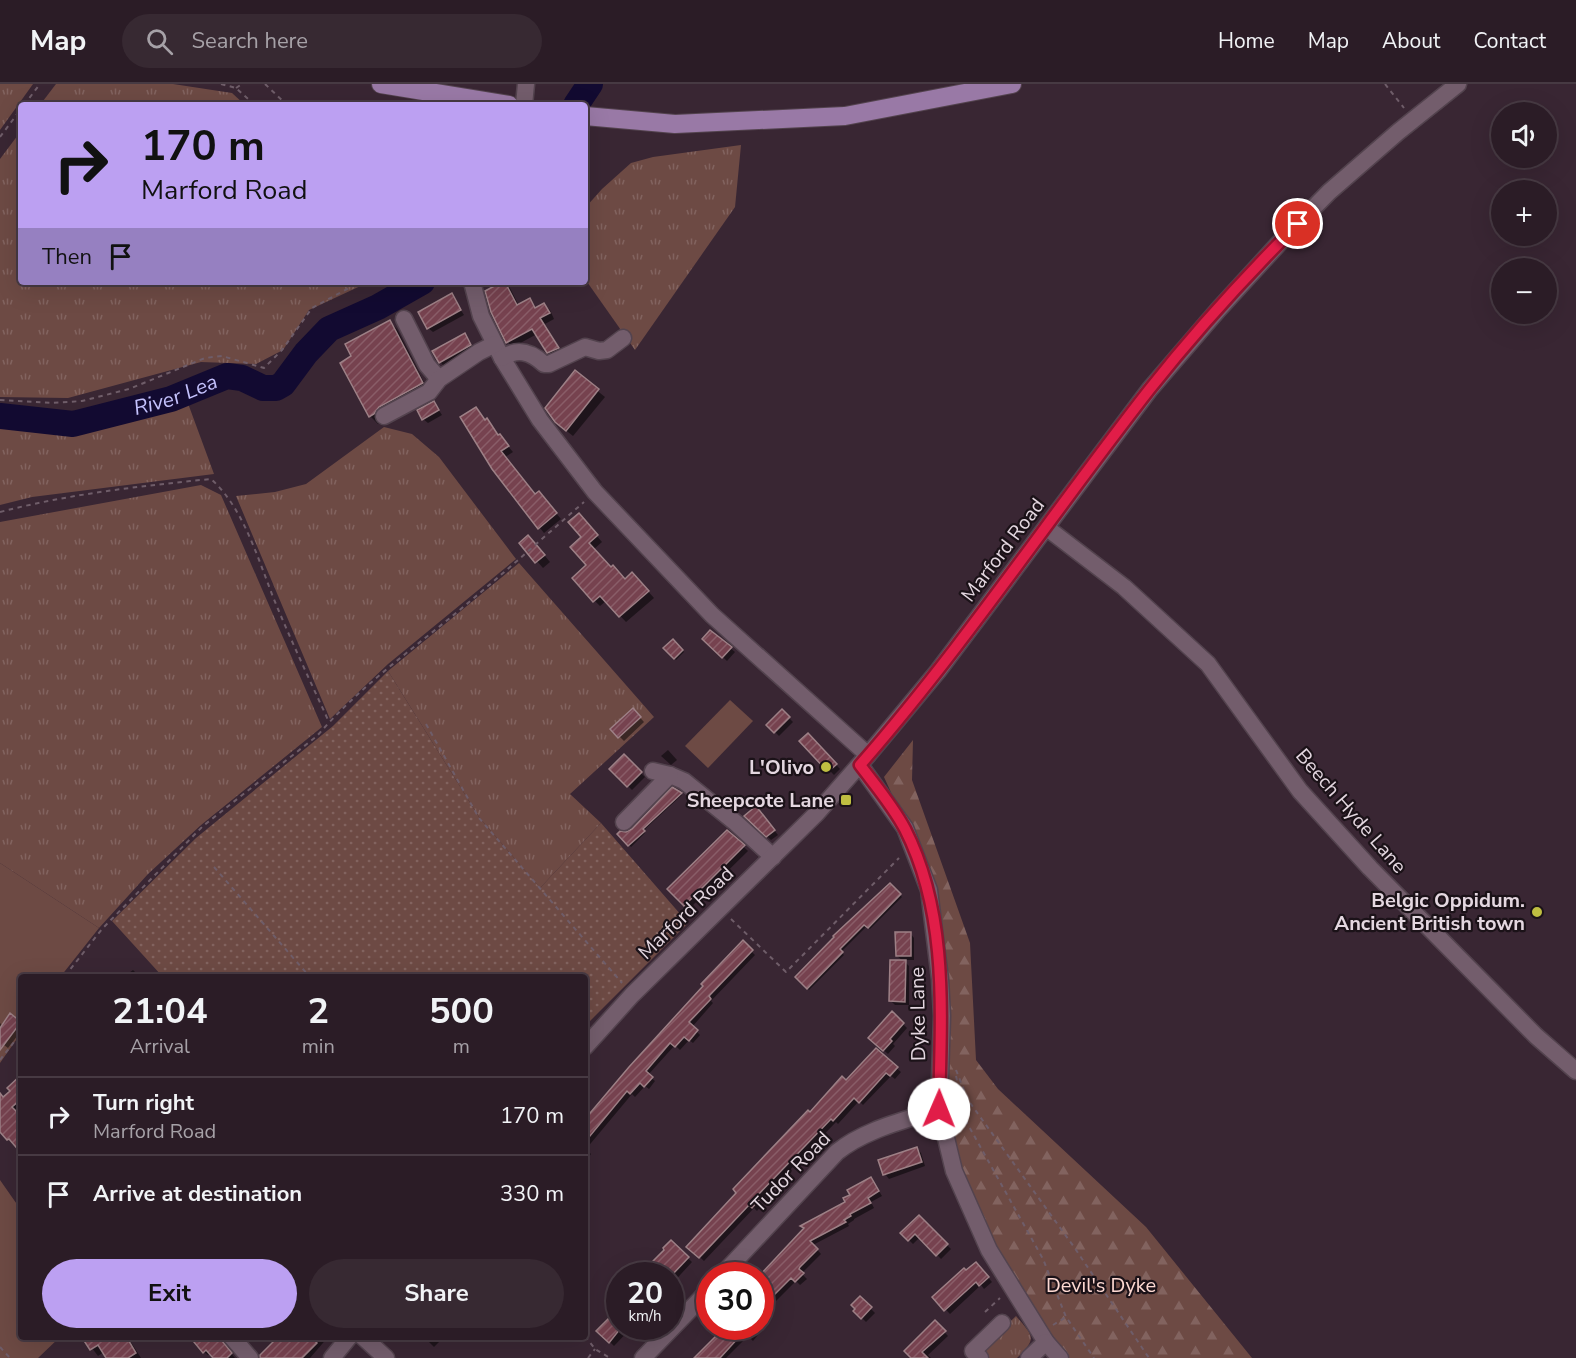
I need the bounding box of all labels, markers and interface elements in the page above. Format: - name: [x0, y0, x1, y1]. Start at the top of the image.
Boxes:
- search box: [122, 14, 542, 68]
- text: Map: [30, 22, 86, 60]
- icon: search: [143, 25, 176, 58]
- text: Search here: [191, 26, 308, 56]
- text: Home: [1218, 27, 1275, 55]
- text: Map: [1308, 27, 1349, 55]
- text: About: [1382, 27, 1440, 55]
- text: Contact: [1473, 27, 1546, 55]
- map controls: [1491, 102, 1557, 324]
- button: sound: [1491, 102, 1557, 168]
- text: 170 m: [141, 118, 265, 175]
- icon: right: [42, 126, 120, 204]
- text: Marford Road: [141, 172, 307, 209]
- button: +: [1491, 180, 1557, 246]
- pin: [1272, 198, 1323, 249]
- icon: arrive: [1281, 207, 1314, 240]
- icon: arrive: [104, 240, 137, 273]
- text: Then: [42, 242, 92, 272]
- button: −: [1491, 258, 1557, 324]
- water label: River Lea: [130, 367, 222, 422]
- street label: Marford Road: [955, 493, 1051, 607]
- street label: Beech Hyde Lane: [1289, 743, 1413, 879]
- place label: L'Olivo: [749, 754, 814, 781]
- marker: L'Olivo: [819, 760, 833, 774]
- place label: Sheepcote Lane: [687, 787, 834, 814]
- marker: Sheepcote Lane: [839, 793, 853, 807]
- street label: Marford Road: [632, 860, 740, 966]
- place label: Belgic Oppidum. Ancient British town: [1334, 887, 1525, 937]
- marker: Belgic Oppidum. Ancient British town: [1530, 905, 1544, 919]
- street label: Dyke Lane: [904, 967, 932, 1061]
- text: 21:04: [112, 987, 208, 1036]
- text: 2: [307, 987, 329, 1036]
- text: 500: [429, 987, 494, 1036]
- text: Arrival: [130, 1033, 190, 1060]
- text: min: [302, 1033, 335, 1060]
- text: m: [453, 1033, 470, 1060]
- position arrow: [907, 1077, 971, 1141]
- text: Turn right: [93, 1088, 194, 1118]
- icon: right: [42, 1100, 75, 1133]
- text: 170 m: [500, 1101, 564, 1131]
- text: Marford Road: [93, 1118, 216, 1145]
- street label: Tudor Road: [745, 1125, 837, 1219]
- icon: arrive: [42, 1178, 75, 1211]
- text: Arrive at destination: [93, 1179, 302, 1209]
- text: 330 m: [500, 1179, 564, 1209]
- button: Exit: [42, 1259, 297, 1328]
- button: Share: [309, 1259, 564, 1328]
- speed limit sign: 30: [696, 1262, 774, 1340]
- park label: Devil's Dyke: [1046, 1272, 1156, 1299]
- text: 20: [627, 1273, 663, 1314]
- text: km/h: [628, 1306, 662, 1326]

